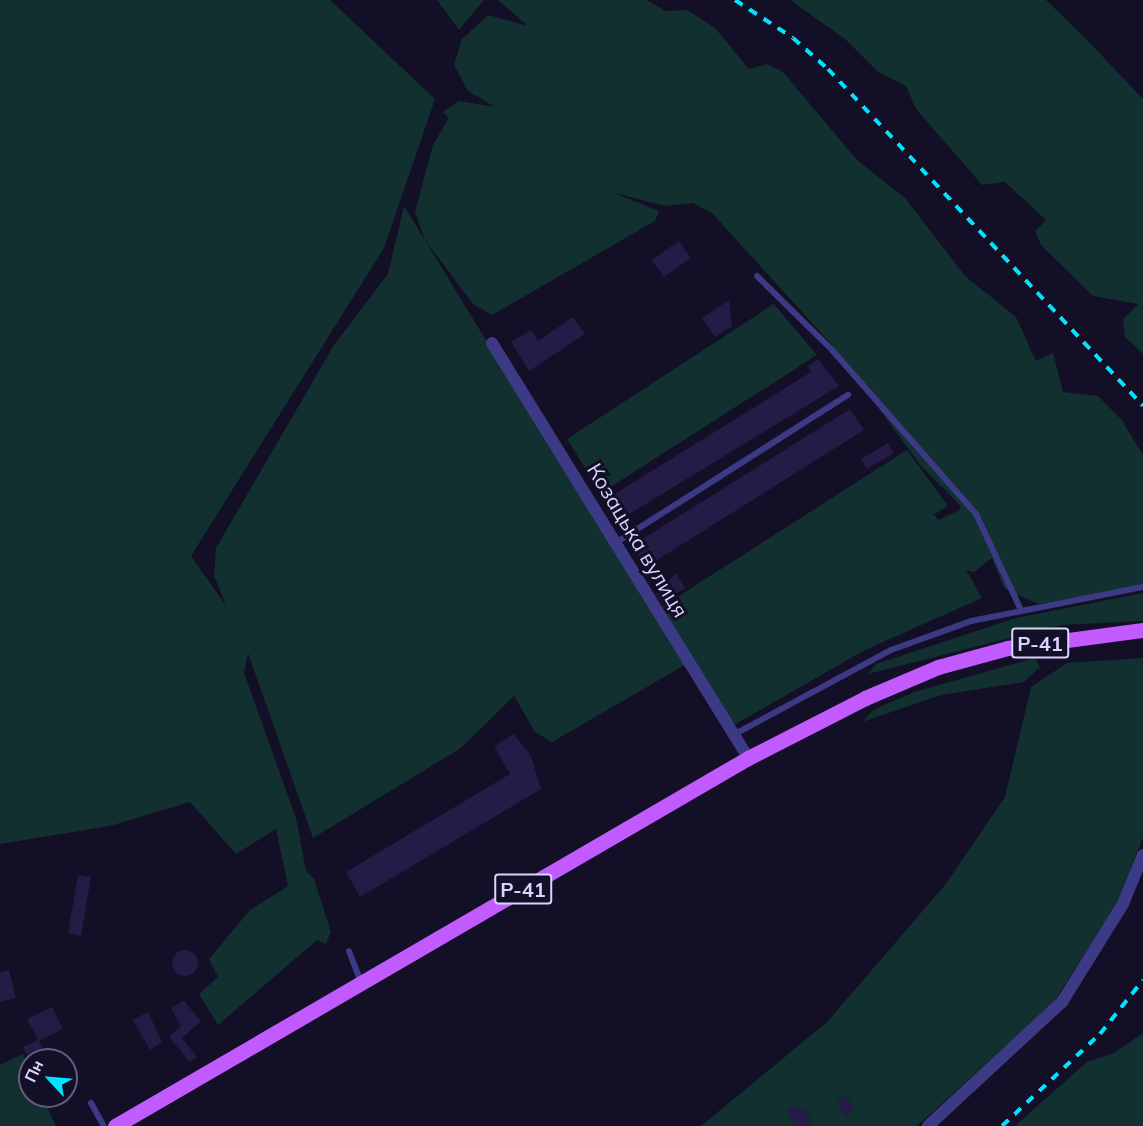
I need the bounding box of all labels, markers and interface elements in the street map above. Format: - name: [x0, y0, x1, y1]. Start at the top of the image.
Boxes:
- street label: Козацька вулиця: [582, 459, 694, 621]
- road number: Р-41: [1010, 626, 1070, 660]
- road number: Р-41: [493, 872, 553, 906]
- north arrow: [18, 1048, 78, 1108]
- text: Пн: [20, 1057, 47, 1085]

